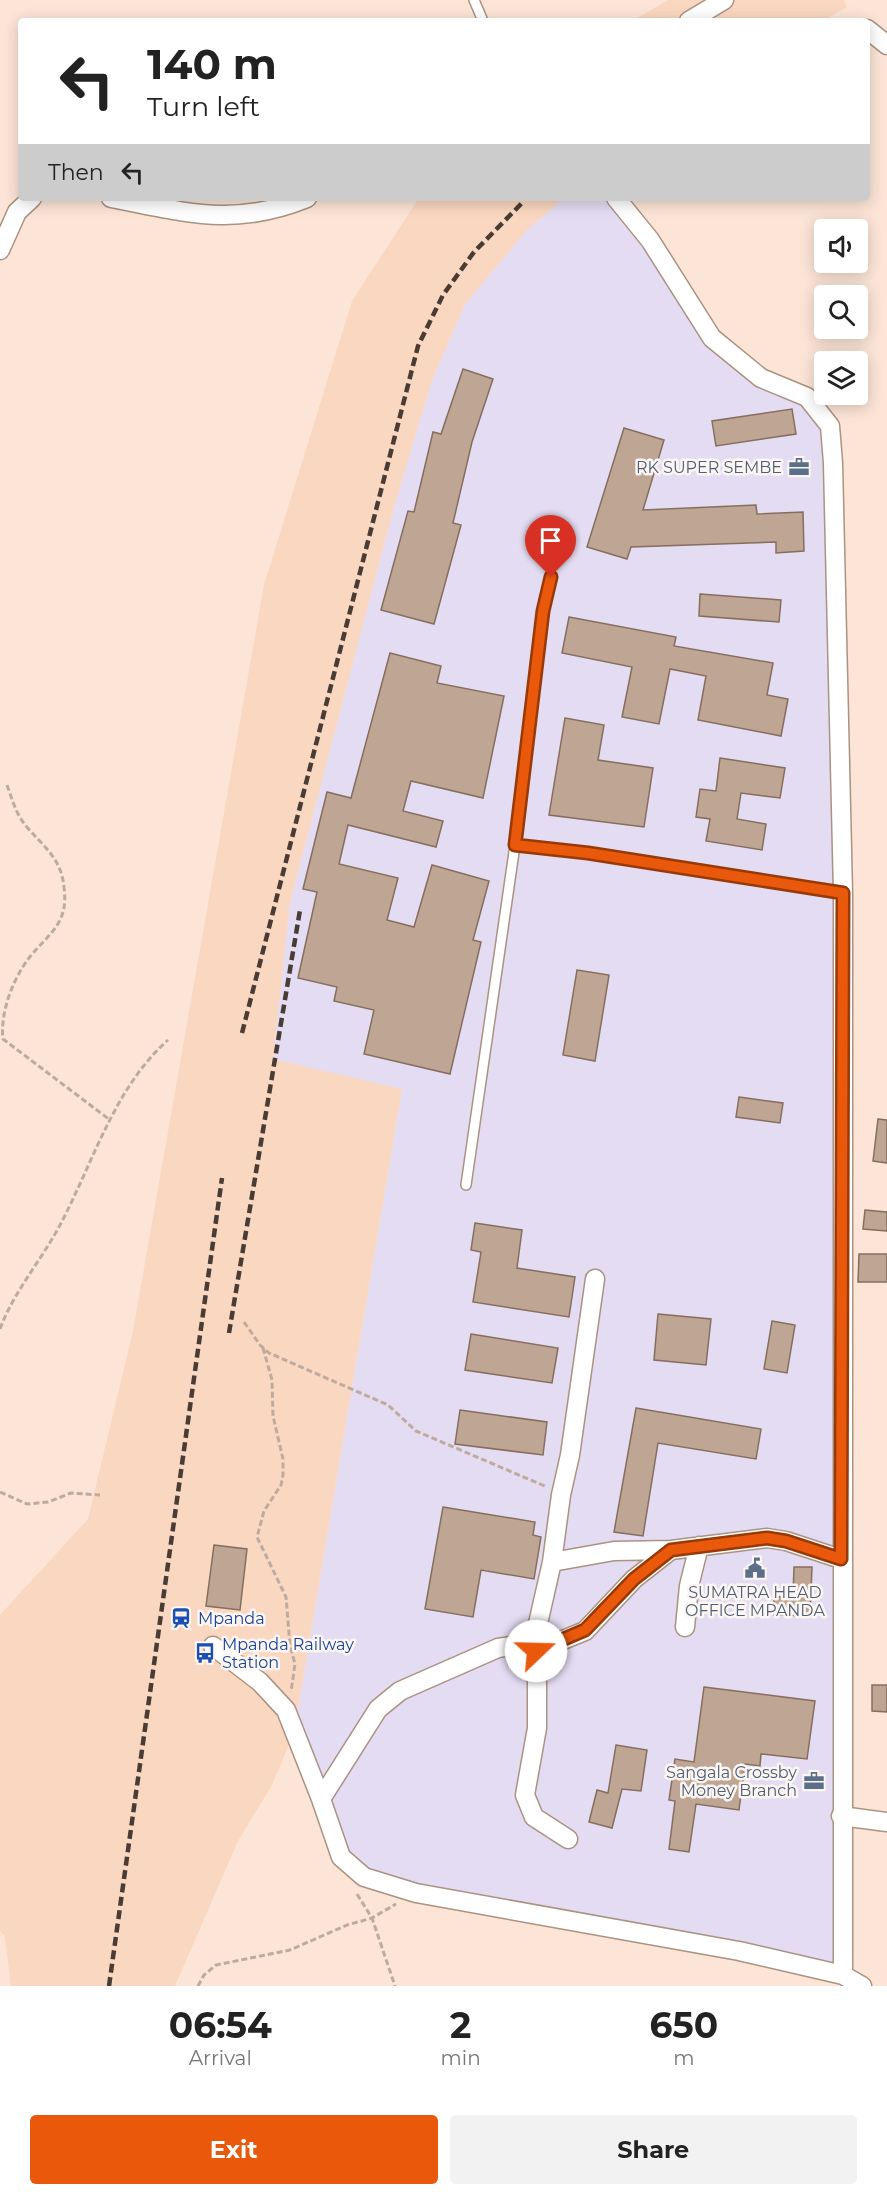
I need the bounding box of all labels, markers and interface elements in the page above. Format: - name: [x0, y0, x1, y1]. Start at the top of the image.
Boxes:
- text: 140 m: [147, 38, 277, 90]
- icon: left: [48, 42, 126, 120]
- text: Turn left: [147, 90, 260, 123]
- icon: left: [116, 156, 149, 189]
- text: Then: [48, 159, 104, 186]
- map controls: [814, 219, 868, 405]
- button: sound: [814, 219, 868, 273]
- button: search: [814, 285, 868, 339]
- button: layers: [814, 351, 868, 405]
- office icon: RK SUPER SEMBE: [787, 455, 811, 479]
- place label: RK SUPER SEMBE: [636, 458, 782, 477]
- pin: [525, 515, 576, 577]
- icon: arrive: [534, 524, 567, 557]
- public building icon: SUMATRA HEAD OFFICE MPANDA: [743, 1556, 767, 1580]
- place label: SUMATRA HEAD OFFICE MPANDA: [685, 1583, 825, 1620]
- station icon: Mpanda: [169, 1606, 193, 1630]
- place label: Mpanda: [198, 1609, 265, 1628]
- position arrow: [504, 1619, 568, 1683]
- place label: Mpanda Railway Station: [222, 1635, 354, 1672]
- bus stop icon: Mpanda Railway Station: [193, 1641, 217, 1665]
- place label: Sangala Crossby Money Branch: [666, 1763, 797, 1800]
- office icon: Sangala Crossby Money Branch: [802, 1769, 826, 1793]
- text: 06:54: [169, 2003, 272, 2047]
- text: 2: [450, 2003, 471, 2047]
- text: 650: [649, 2003, 718, 2047]
- text: Arrival: [189, 2046, 252, 2070]
- text: min: [441, 2046, 481, 2070]
- text: m: [673, 2046, 694, 2070]
- button: Exit: [30, 2115, 438, 2184]
- button: Share: [450, 2115, 857, 2184]

